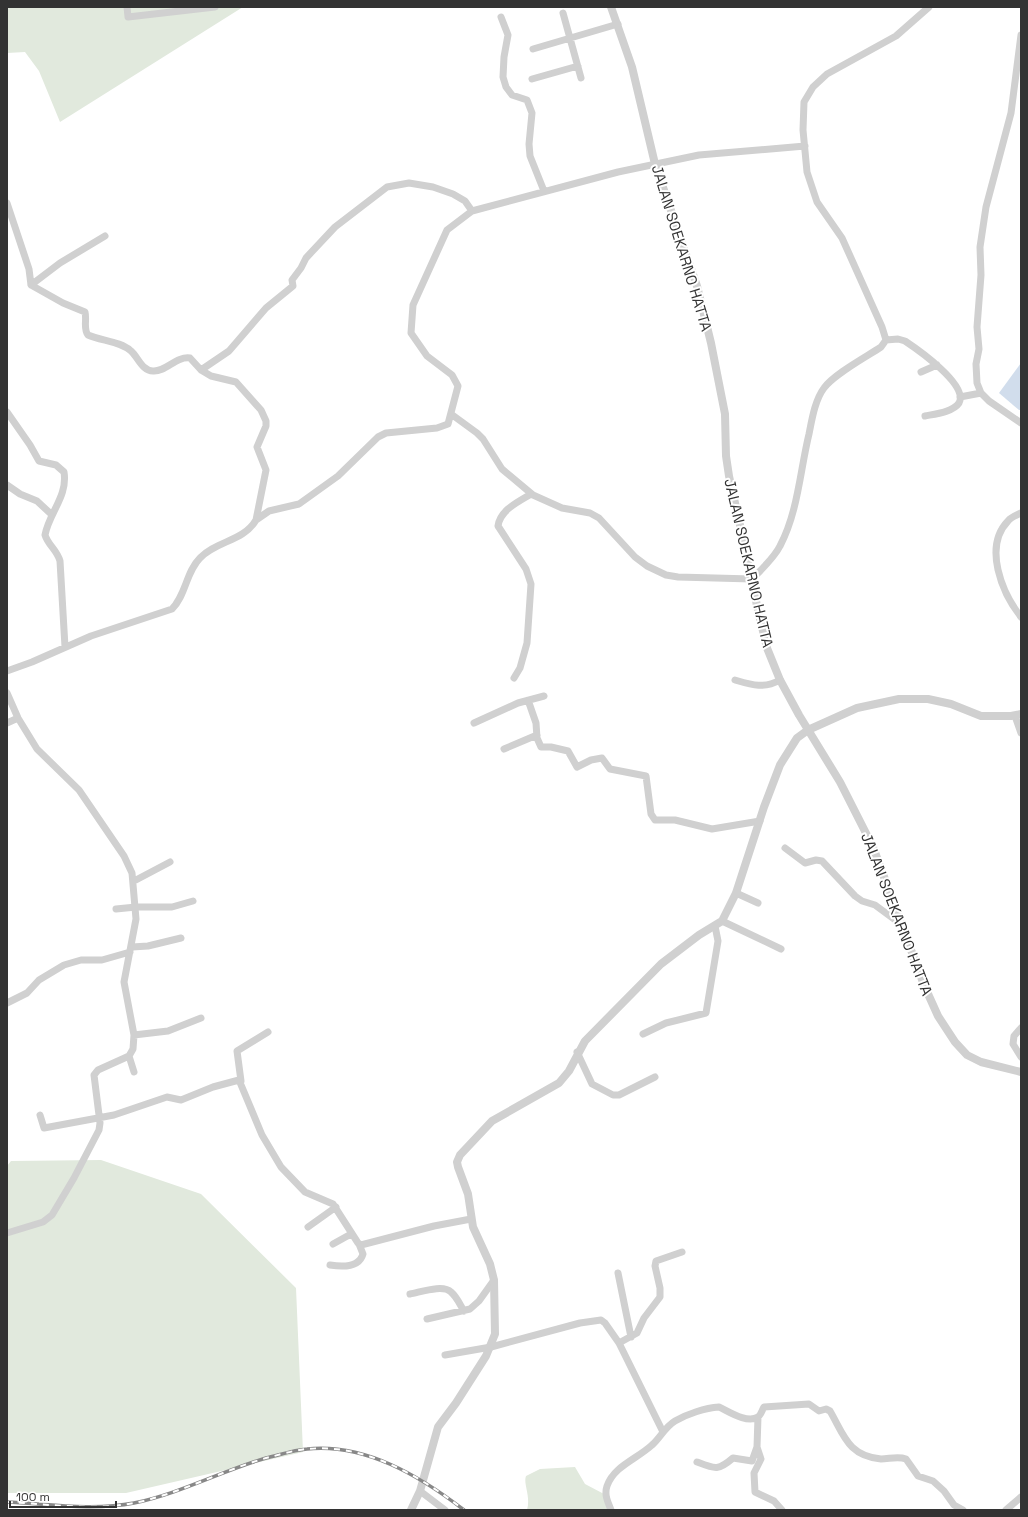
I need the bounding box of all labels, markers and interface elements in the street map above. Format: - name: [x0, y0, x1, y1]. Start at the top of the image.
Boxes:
- street label: JALAN SOEKARNO HATTA: [648, 162, 717, 334]
- street label: JALAN SOEKARNO HATTA: [720, 477, 778, 650]
- street label: JALAN SOEKARNO HATTA: [857, 830, 937, 999]
- scale bar: [10, 1483, 116, 1509]
- text: 100 m: [16, 1489, 50, 1505]

